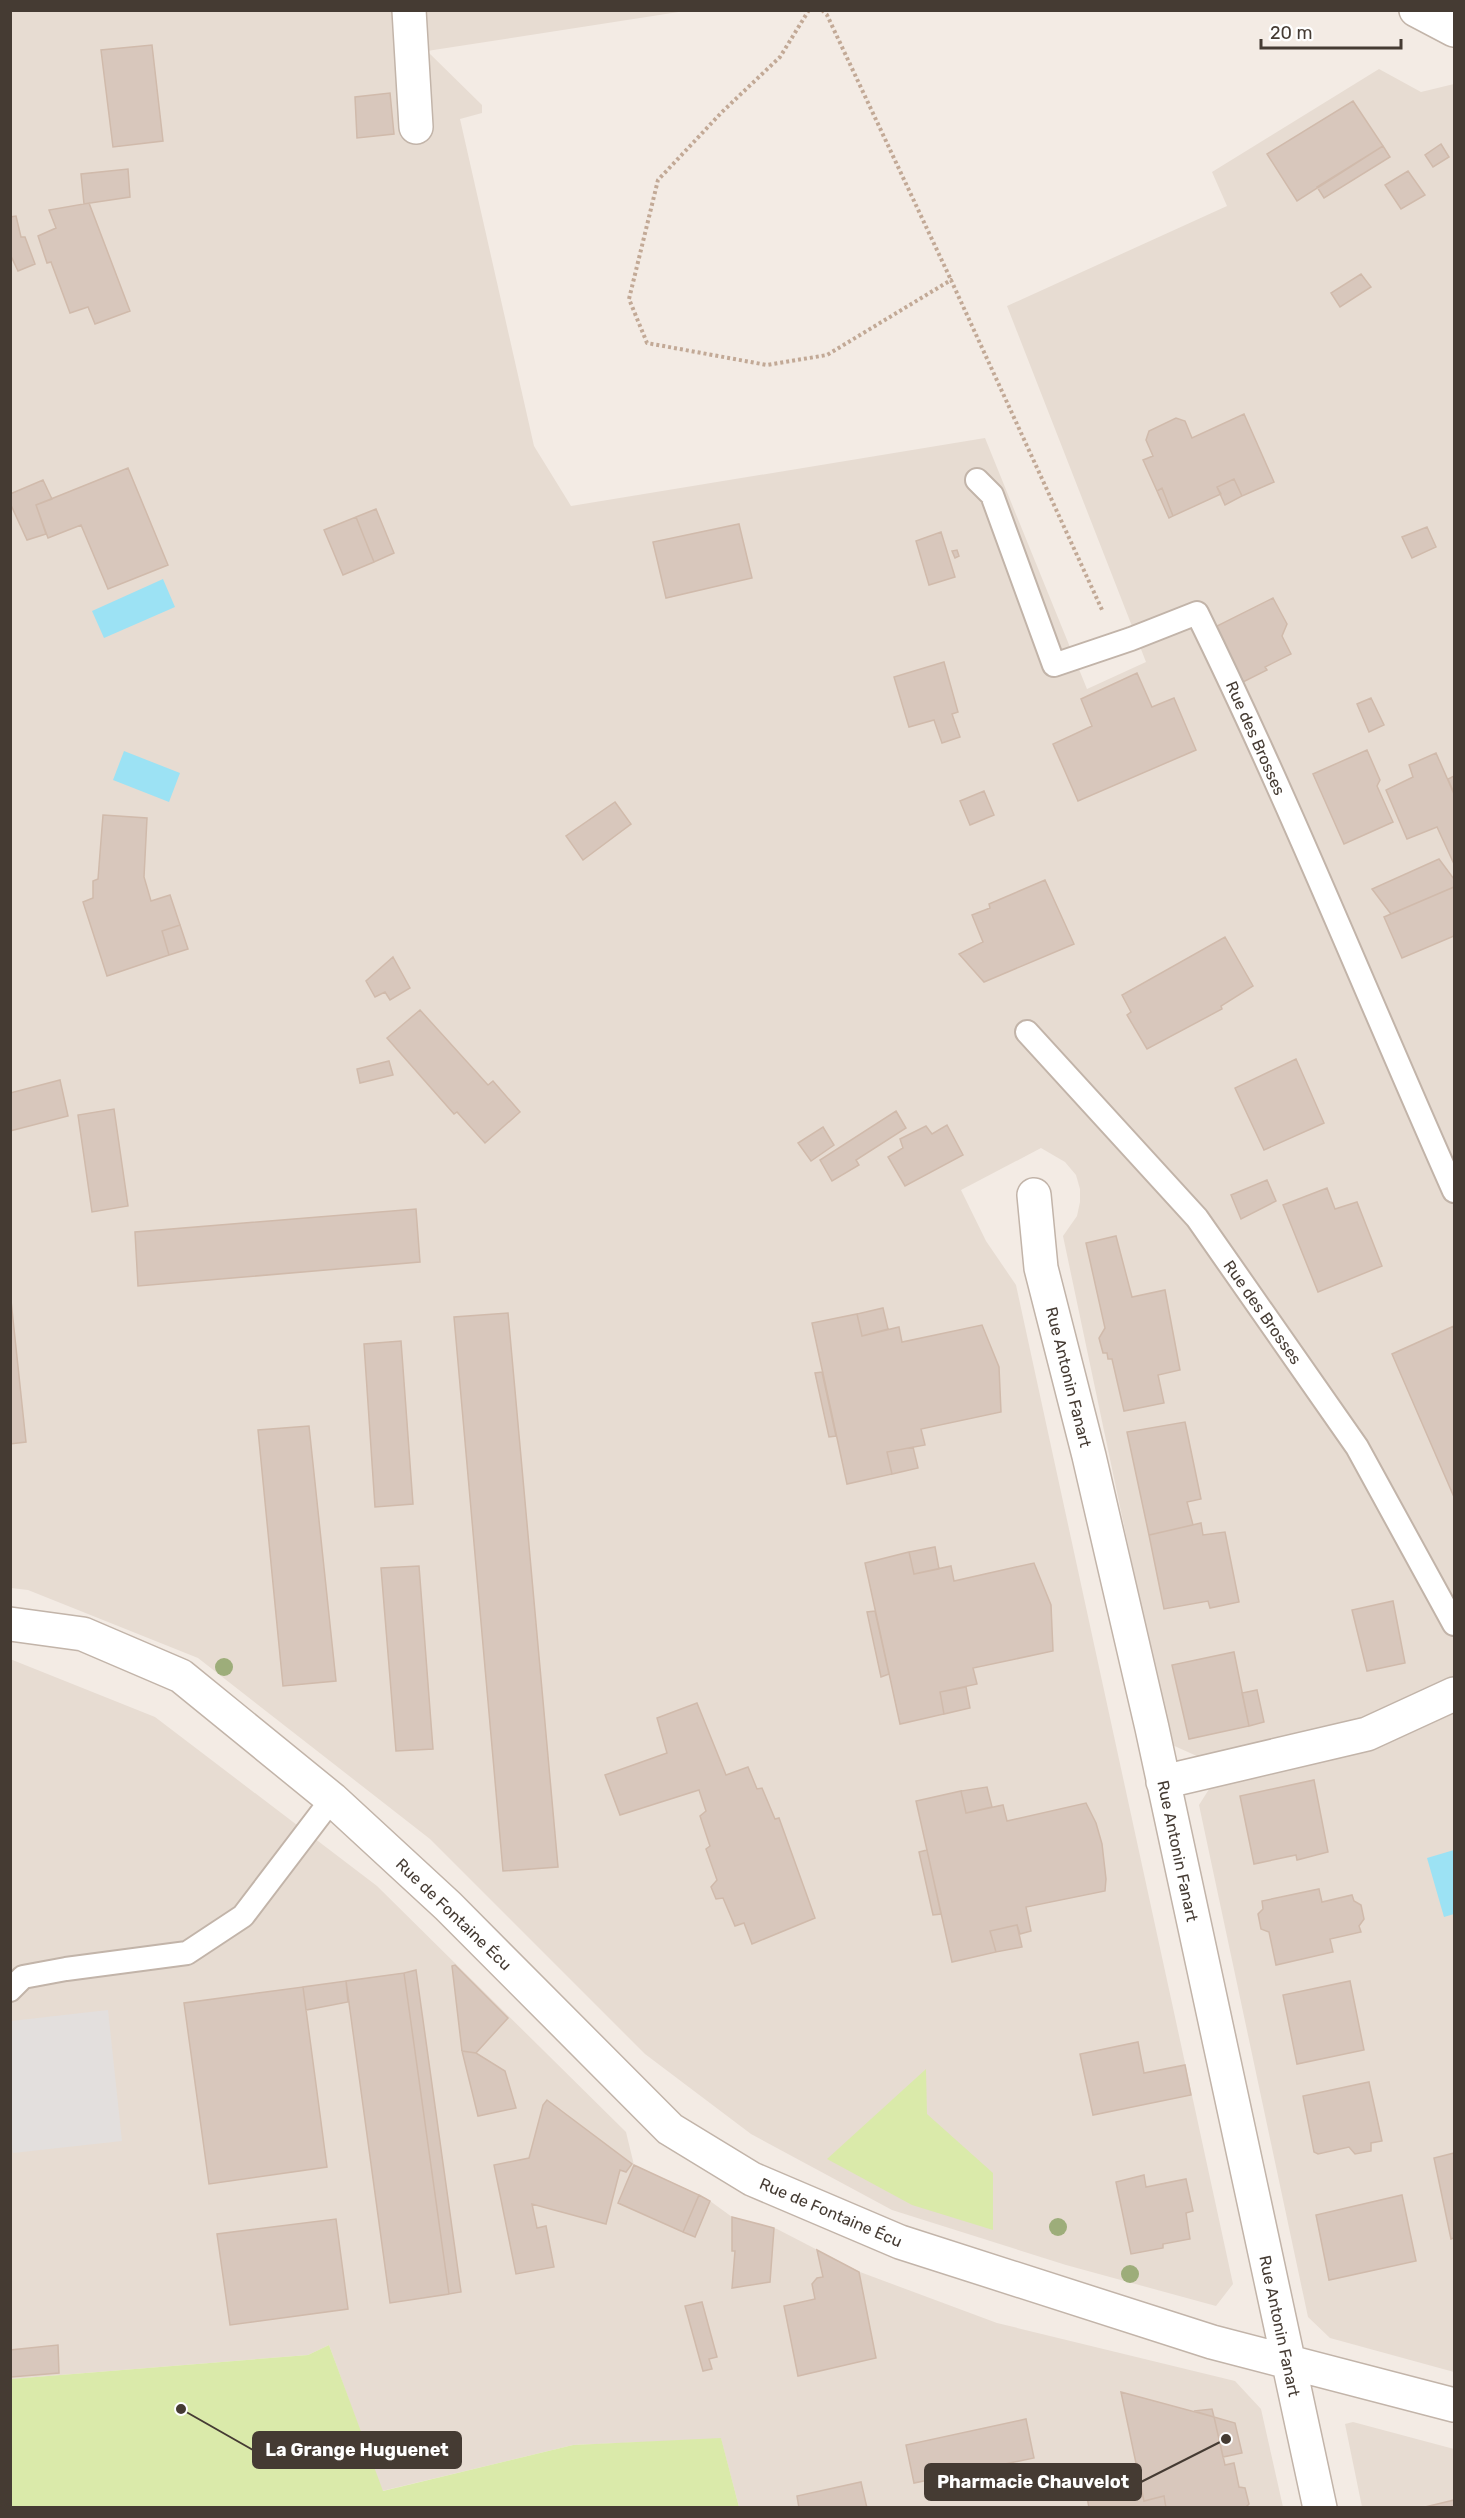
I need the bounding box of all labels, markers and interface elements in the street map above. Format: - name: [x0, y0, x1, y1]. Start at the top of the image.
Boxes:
- scale bar: [1261, 12, 1400, 50]
- text: 20 m: [1270, 22, 1312, 44]
- street label: Rue des Brosses: [1222, 678, 1289, 798]
- street label: Rue des Brosses: [1220, 1257, 1306, 1368]
- street label: Rue Antonin Fanart: [1042, 1305, 1095, 1449]
- street label: Rue Antonin Fanart: [1153, 1779, 1202, 1924]
- street label: Rue de Fontaine Écu: [392, 1854, 515, 1974]
- street label: Rue de Fontaine Écu: [757, 2174, 905, 2251]
- street label: Rue Antonin Fanart: [1255, 2254, 1304, 2399]
- callout: La Grange Huguenet: [253, 2432, 461, 2468]
- text: La Grange Huguenet: [265, 2439, 449, 2461]
- callout: Pharmacie Chauvelot: [925, 2464, 1141, 2500]
- text: Pharmacie Chauvelot: [937, 2471, 1129, 2493]

